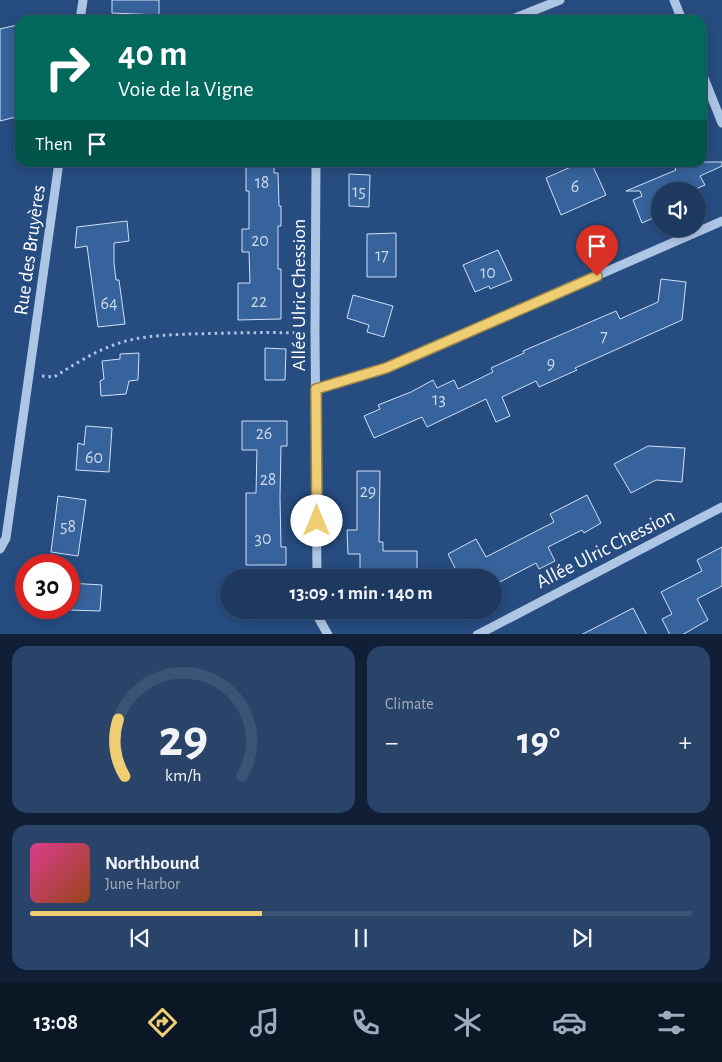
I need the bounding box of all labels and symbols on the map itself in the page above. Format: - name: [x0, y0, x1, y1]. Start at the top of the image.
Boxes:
- house number: 18: [255, 174, 269, 192]
- house number: 6: [571, 178, 579, 196]
- house number: 15: [352, 183, 366, 201]
- street label: Rue des Bruyères: [11, 184, 49, 316]
- street label: Allée Ulric Chession: [289, 219, 309, 371]
- pin: [576, 225, 618, 276]
- house number: 20: [251, 232, 269, 250]
- house number: 17: [375, 247, 389, 265]
- house number: 10: [480, 264, 496, 282]
- house number: 22: [251, 293, 267, 311]
- house number: 64: [100, 295, 118, 313]
- house number: 7: [600, 328, 608, 346]
- house number: 9: [547, 355, 555, 373]
- house number: 13: [432, 391, 446, 409]
- house number: 26: [256, 425, 272, 443]
- house number: 60: [85, 449, 103, 467]
- house number: 28: [260, 471, 276, 489]
- house number: 29: [360, 483, 376, 501]
- position arrow: [290, 494, 342, 546]
- street label: Allée Ulric Chession: [533, 505, 678, 592]
- house number: 58: [60, 518, 76, 536]
- house number: 30: [255, 530, 271, 548]
- speed limit sign: 30: [15, 554, 80, 619]

